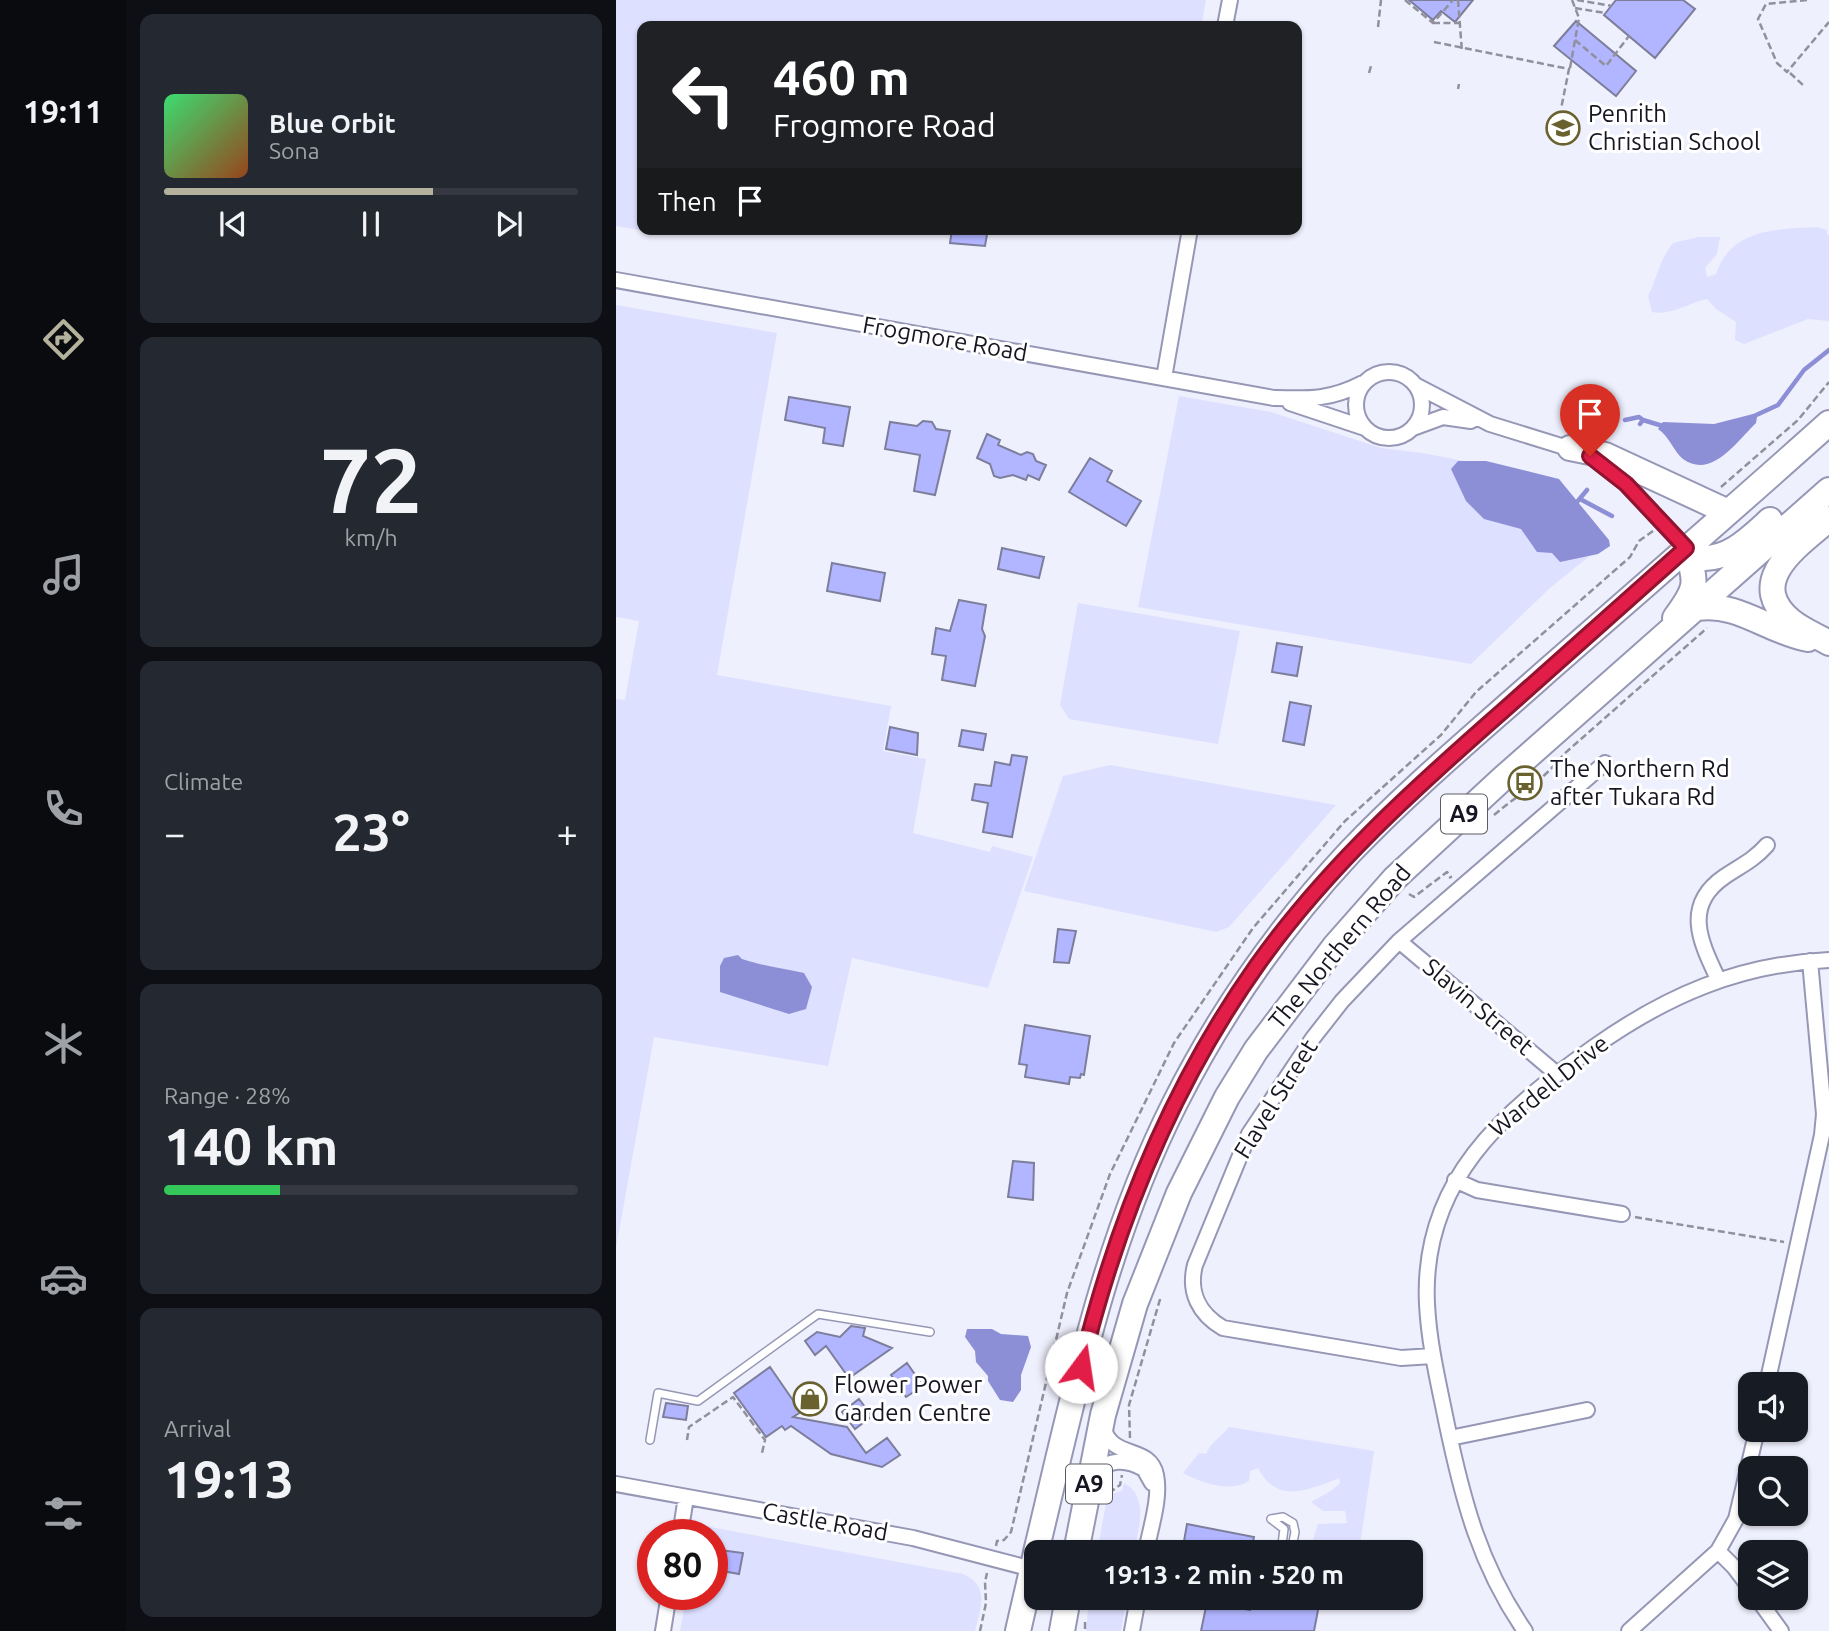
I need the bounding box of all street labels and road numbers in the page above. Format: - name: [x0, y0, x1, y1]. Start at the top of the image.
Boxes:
- street label: Frogmore Road: [861, 311, 1030, 366]
- road number: A9: [1441, 794, 1487, 834]
- street label: The Northern Road: [1263, 859, 1416, 1034]
- street label: Slavin Street: [1418, 953, 1539, 1061]
- street label: Wardell Drive: [1484, 1029, 1614, 1142]
- street label: Flavel Street: [1228, 1034, 1323, 1163]
- road number: A9: [1066, 1464, 1112, 1504]
- street label: Castle Road: [760, 1497, 890, 1546]

